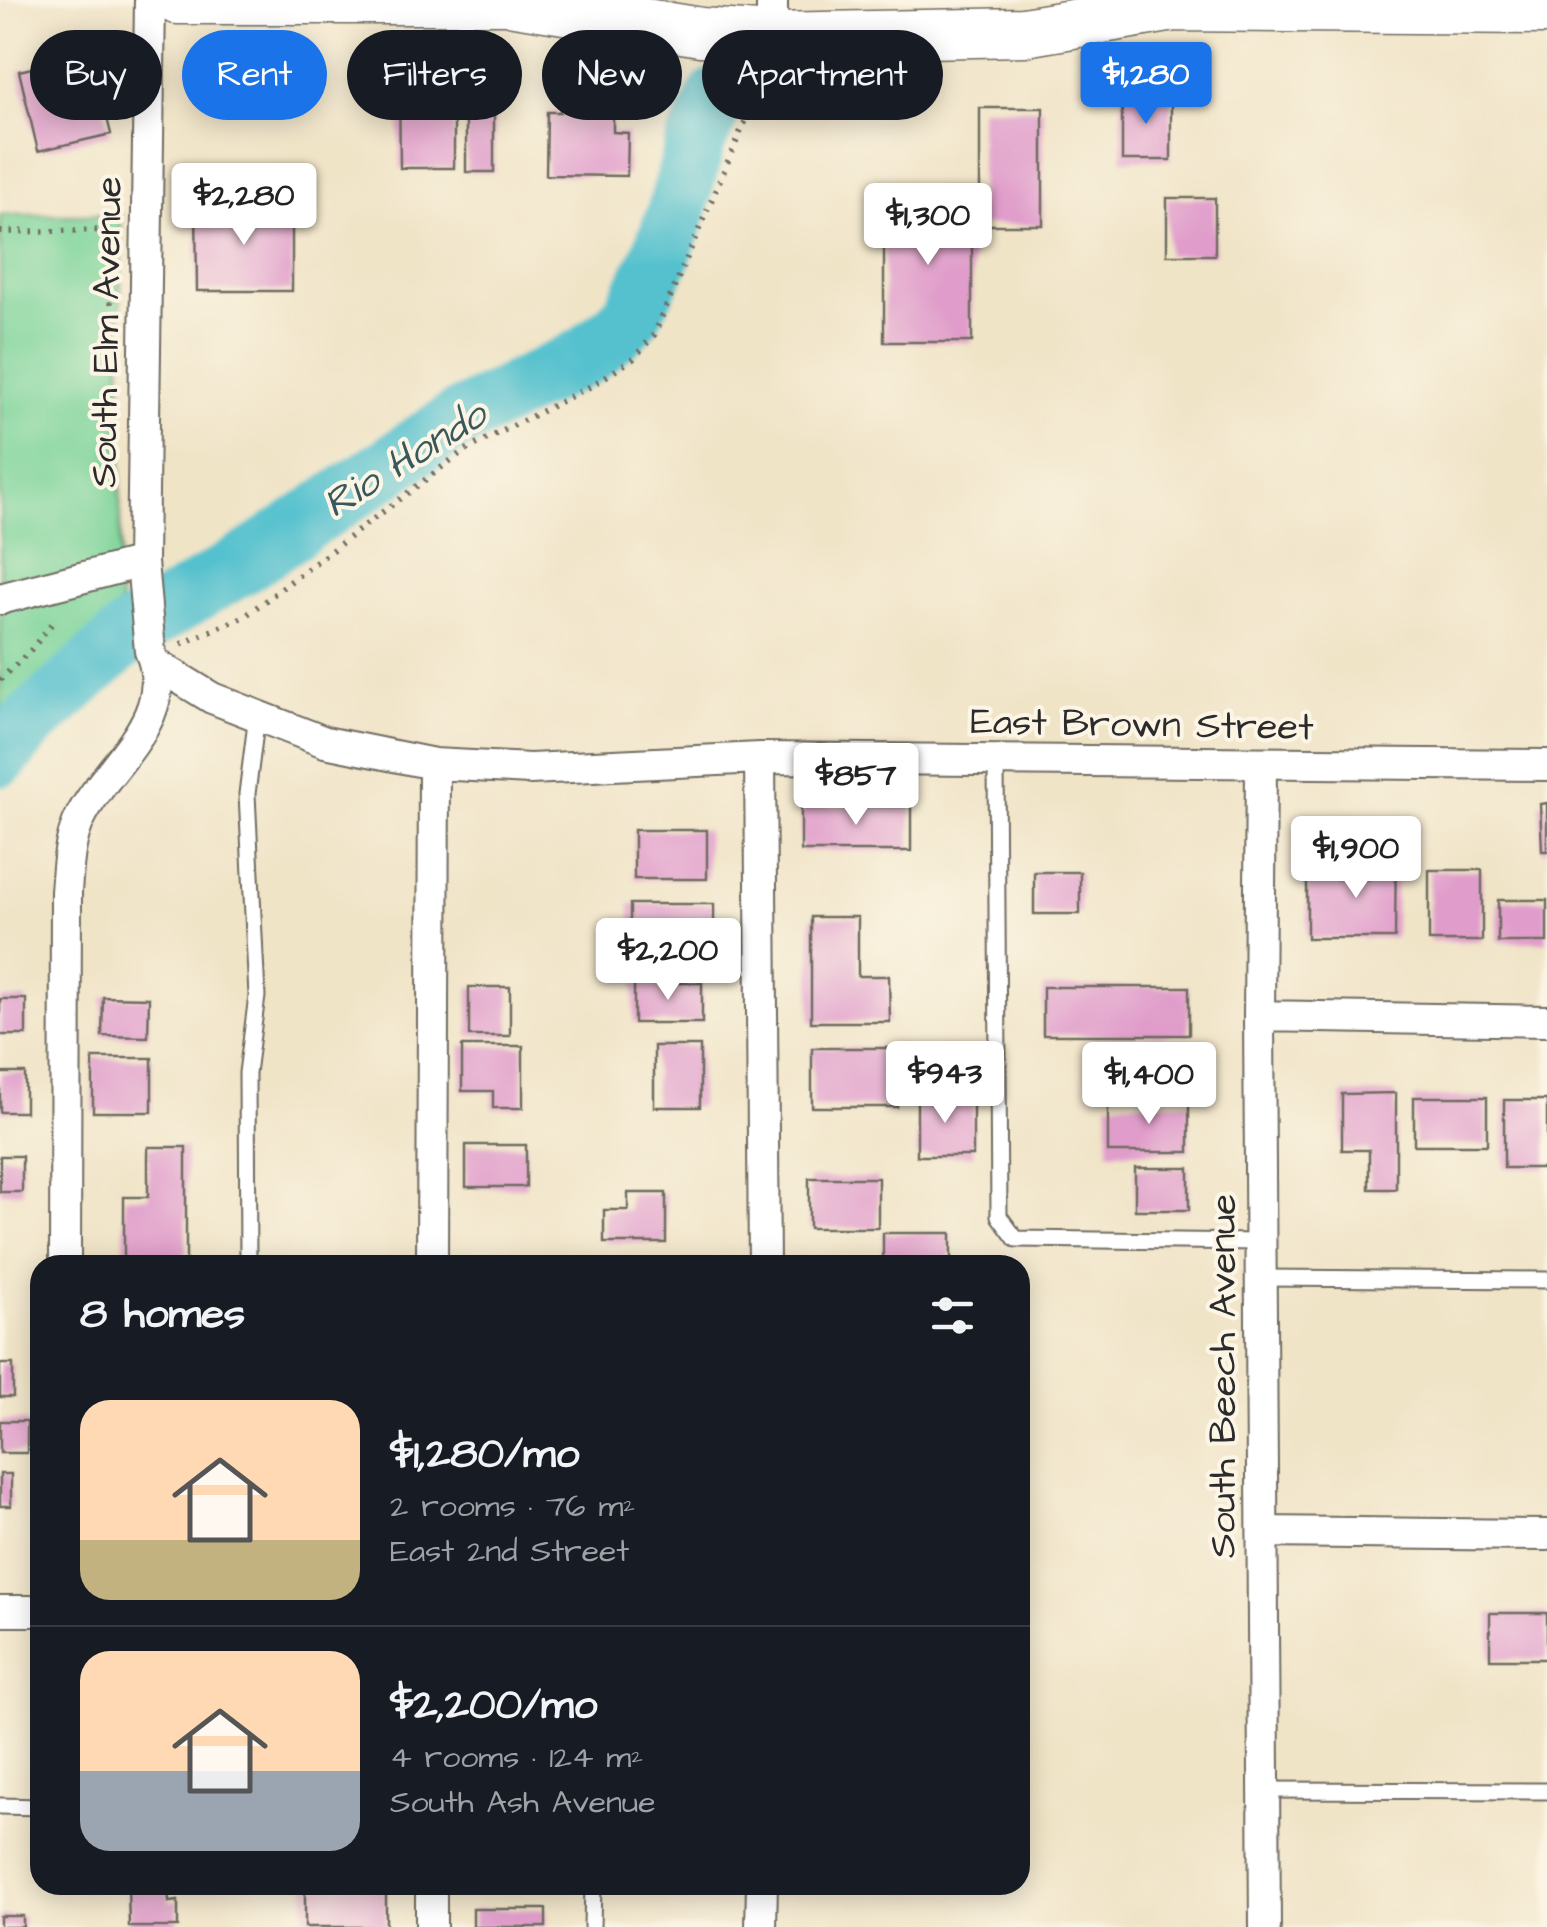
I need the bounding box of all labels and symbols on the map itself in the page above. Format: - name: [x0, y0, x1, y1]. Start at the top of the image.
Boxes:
- pin: $1,280: [1065, 42, 1227, 127]
- pin: $2,280: [163, 163, 325, 248]
- street label: South Elm Avenue: [78, 176, 136, 488]
- pin: $1,300: [847, 183, 1009, 268]
- water label: Rio Hondo: [313, 387, 500, 532]
- street label: East Brown Street: [970, 696, 1314, 754]
- pin: $857: [797, 743, 915, 828]
- pin: $1,900: [1275, 816, 1437, 901]
- pin: $2,200: [587, 918, 749, 1003]
- pin: $943: [886, 1041, 1004, 1126]
- pin: $1,400: [1068, 1042, 1230, 1127]
- street label: South Beech Avenue: [1198, 1194, 1250, 1558]

